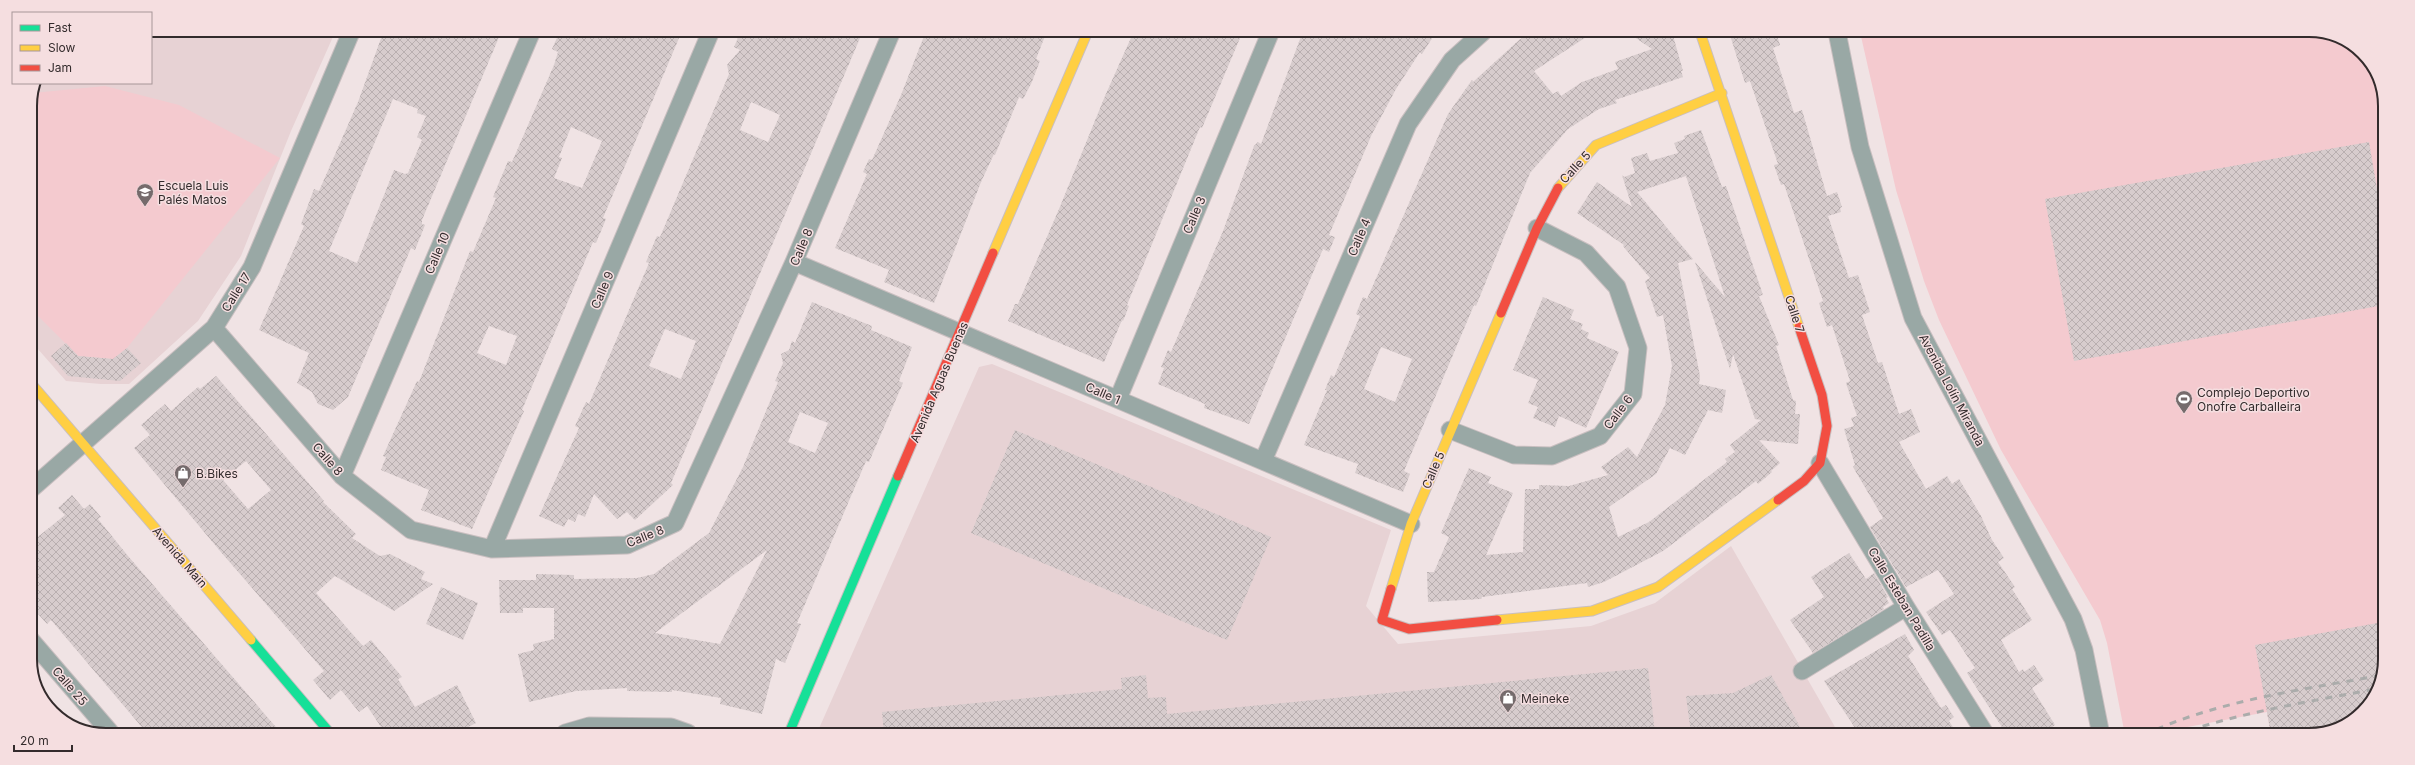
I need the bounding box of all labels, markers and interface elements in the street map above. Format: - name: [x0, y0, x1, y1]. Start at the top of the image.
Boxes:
- legend: [12, 12, 152, 84]
- text: Fast: [48, 20, 72, 35]
- text: Slow: [48, 40, 76, 55]
- text: Jam: [48, 60, 72, 75]
- street label: Calle 5: [1556, 148, 1594, 186]
- place label: Escuela Luis Palés Matos: [158, 178, 229, 207]
- school or university icon: Escuela Luis Palés Matos: [135, 182, 155, 207]
- street label: Calle 3: [1179, 194, 1209, 236]
- street label: Calle 4: [1344, 216, 1374, 258]
- street label: Calle 8: [786, 226, 816, 268]
- street label: Calle 10: [421, 230, 453, 276]
- street label: Calle 17: [218, 269, 254, 314]
- street label: Calle 9: [587, 269, 617, 311]
- street label: Calle 7: [1782, 293, 1808, 335]
- street label: Avenida Aguas Buenas: [907, 319, 971, 445]
- street label: Avenida Lolín Miranda: [1916, 331, 1988, 449]
- street label: Calle 1: [1083, 379, 1123, 407]
- place label: Complejo Deportivo Onofre Carballeira: [2197, 385, 2310, 414]
- sports icon: Complejo Deportivo Onofre Carballeira: [2174, 389, 2194, 414]
- street label: Calle 6: [1600, 392, 1636, 432]
- street label: Calle 8: [310, 439, 346, 479]
- street label: Calle 5: [1418, 449, 1448, 491]
- shop icon: B.Bikes: [173, 463, 193, 488]
- place label: B.Bikes: [196, 466, 238, 481]
- street label: Calle 8: [624, 522, 666, 550]
- street label: Avenida Main: [149, 523, 211, 591]
- street label: Calle Esteban Padilla: [1865, 545, 1939, 653]
- street label: Calle 25: [49, 664, 91, 708]
- shop icon: Meineke: [1498, 688, 1518, 713]
- place label: Meineke: [1521, 691, 1569, 706]
- scale bar: [14, 727, 72, 753]
- text: 20 m: [20, 733, 49, 748]

